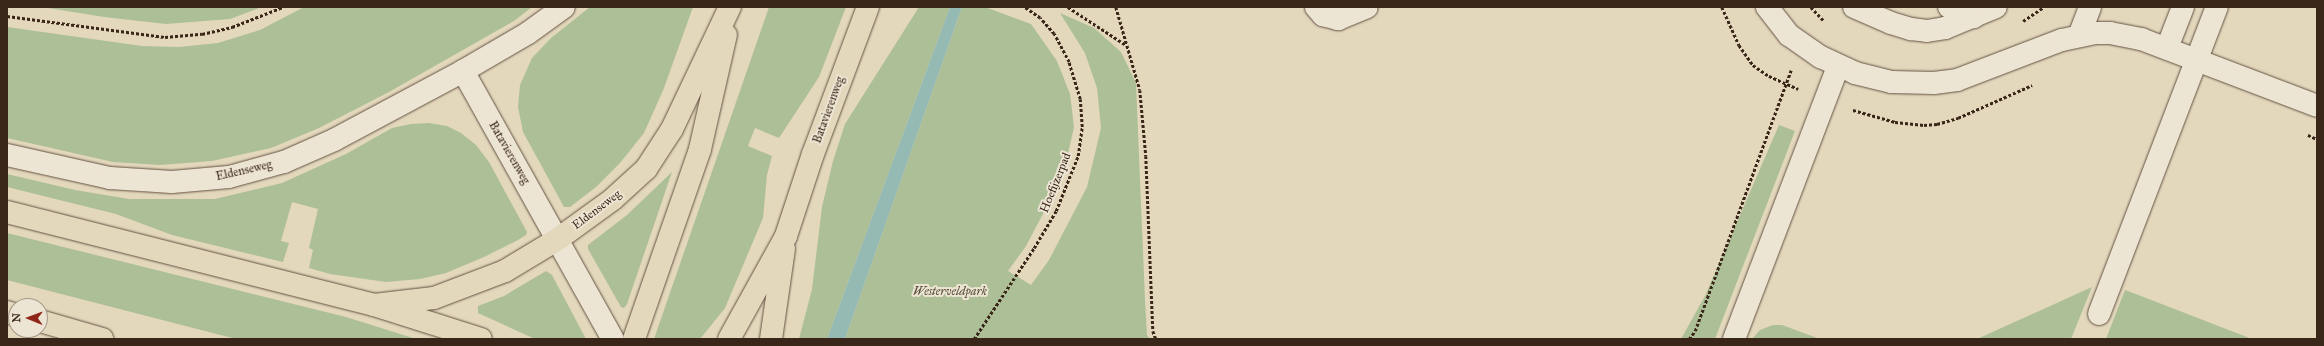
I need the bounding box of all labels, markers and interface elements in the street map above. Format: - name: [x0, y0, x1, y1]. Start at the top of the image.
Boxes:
- street label: Batavierenweg: [810, 74, 848, 146]
- street label: Batavierenweg: [485, 119, 533, 187]
- street label: Hoefijzerpad: [1037, 151, 1075, 215]
- street label: Eldenseweg: [215, 158, 273, 184]
- street label: Eldenseweg: [570, 187, 624, 233]
- park label: Westerveldpark: [913, 285, 987, 299]
- north arrow: [8, 298, 48, 338]
- text: N: [10, 313, 23, 323]

